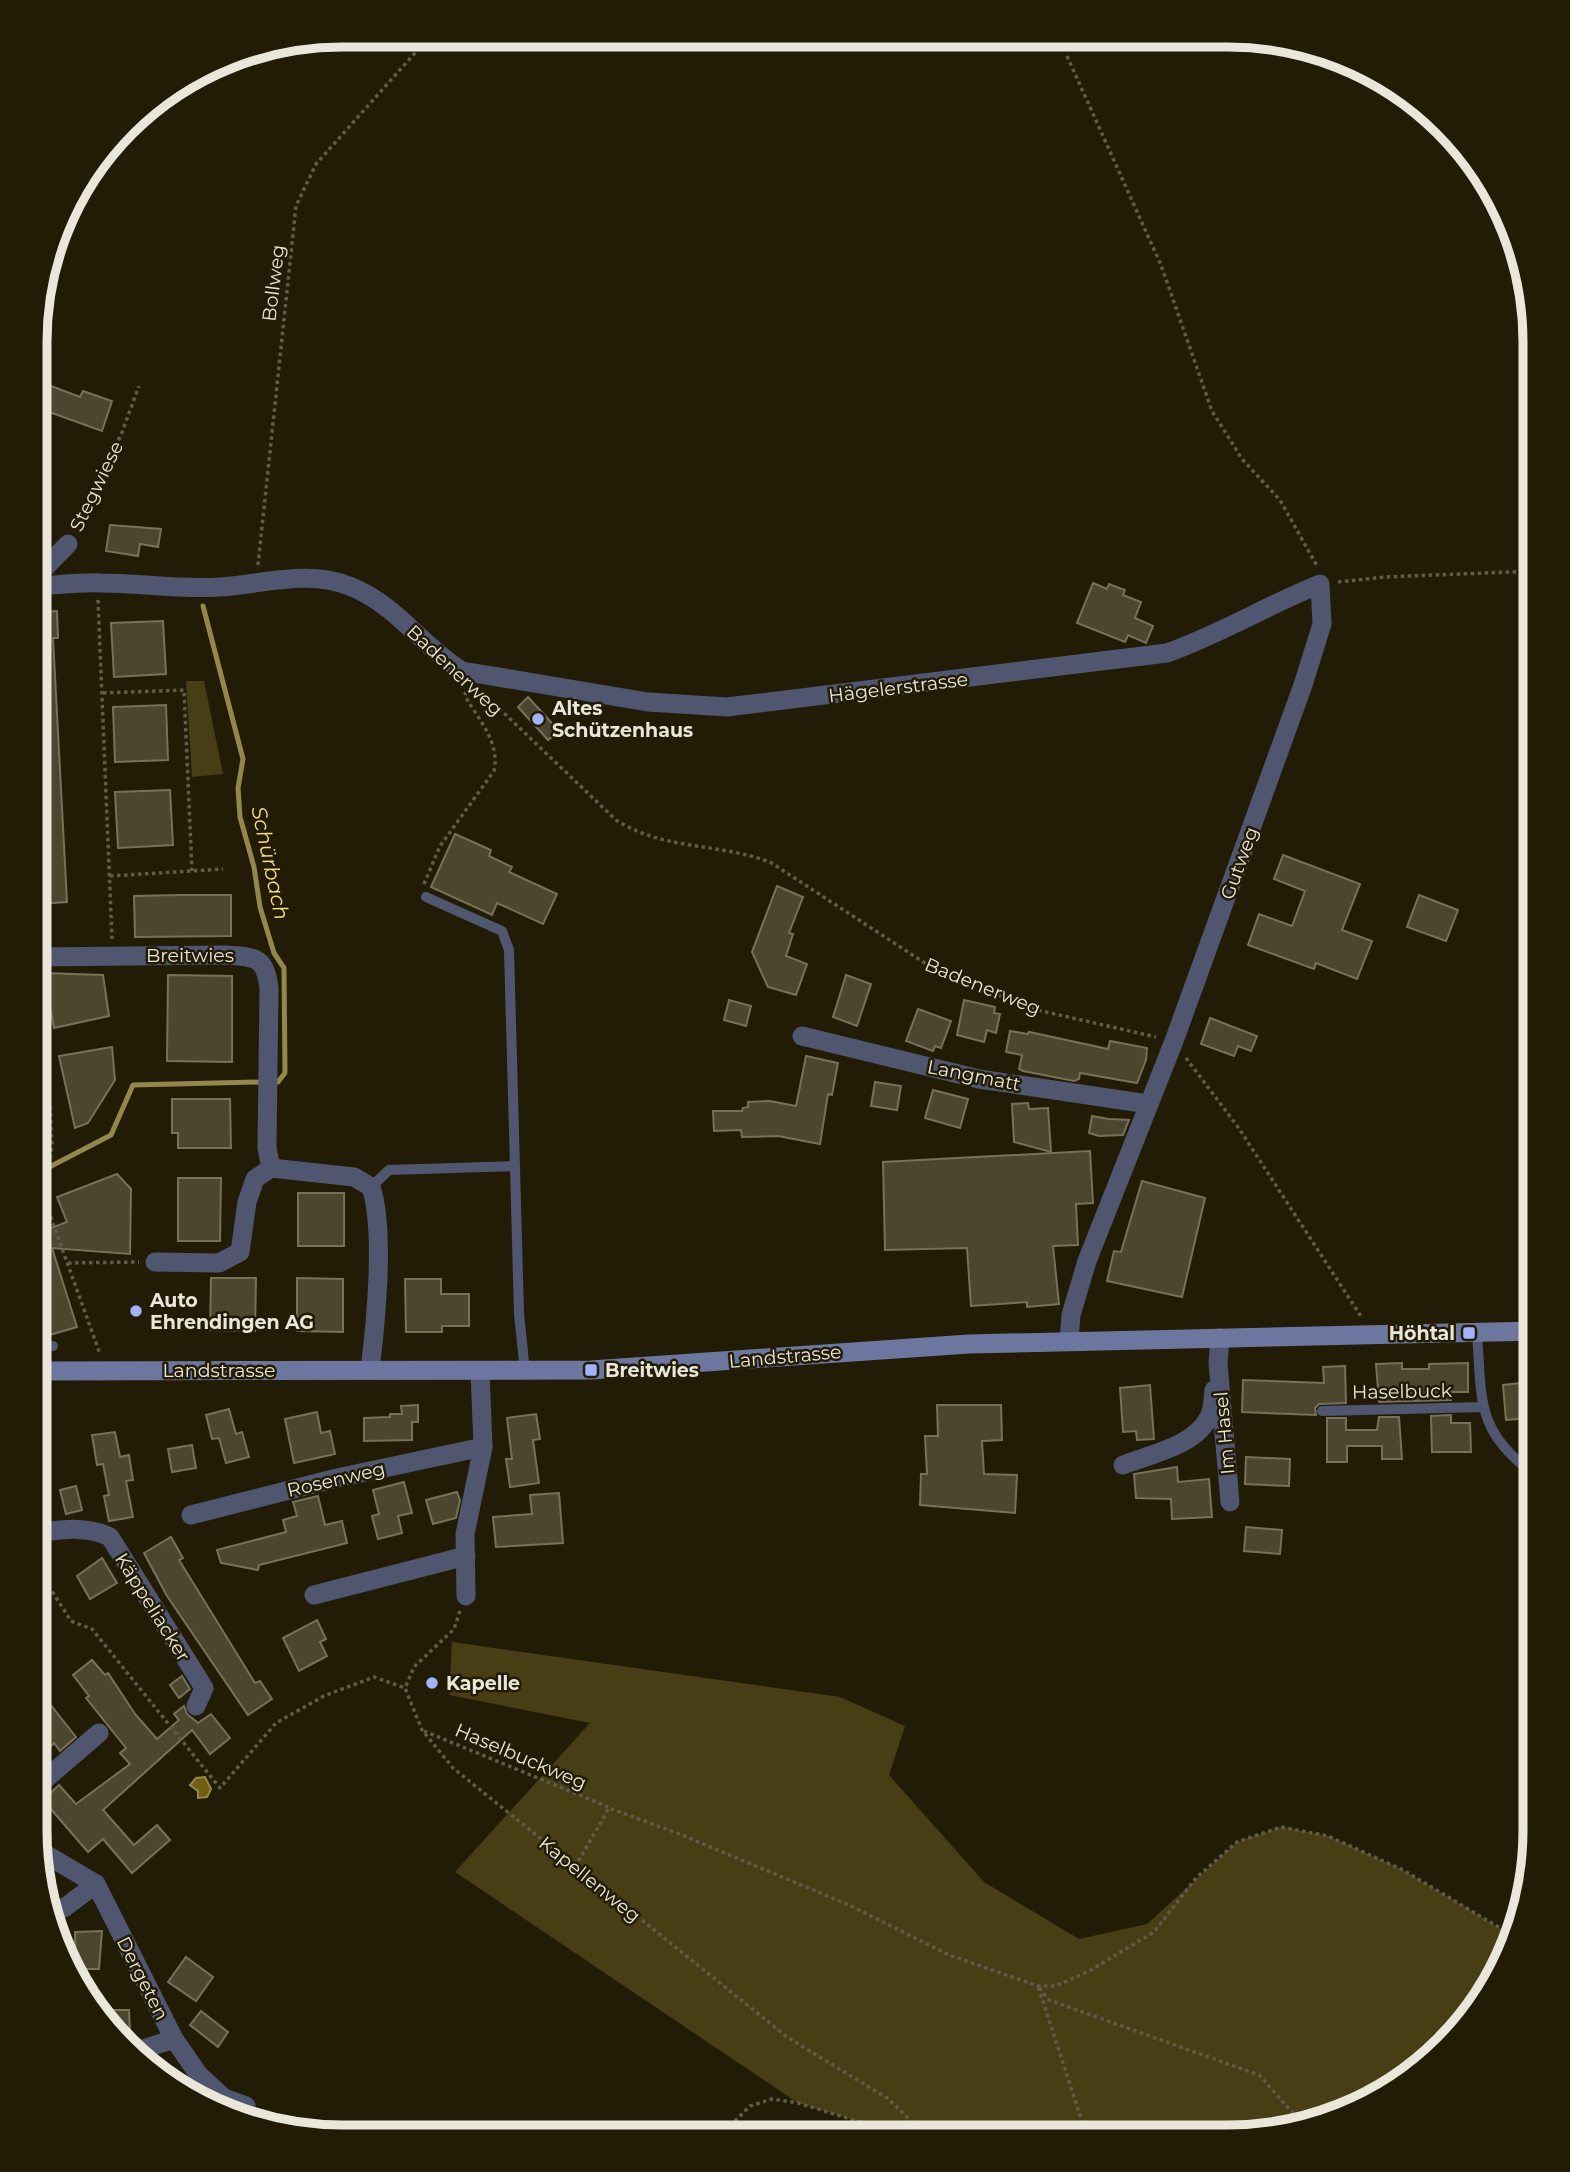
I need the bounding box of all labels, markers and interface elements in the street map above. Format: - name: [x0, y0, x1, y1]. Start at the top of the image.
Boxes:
- street label: Bollweg: [257, 243, 290, 323]
- street label: Stegwiese: [65, 437, 128, 535]
- street label: Badenerweg: [402, 620, 507, 721]
- street label: Hägelerstrasse: [827, 668, 969, 707]
- place label: Altes Schützenhaus: [551, 697, 693, 742]
- marker: Altes Schützenhaus: [530, 711, 546, 727]
- water label: Schürbach: [246, 804, 295, 922]
- street label: Gutweg: [1216, 824, 1263, 903]
- street label: Breitwies: [146, 944, 234, 967]
- street label: Badenerweg: [921, 953, 1044, 1020]
- street label: Langmatt: [925, 1055, 1023, 1096]
- place label: Auto Ehrendingen AG: [149, 1289, 314, 1334]
- marker: Auto Ehrendingen AG: [128, 1303, 144, 1319]
- place label: Höhtal: [1389, 1322, 1455, 1345]
- marker: Höhtal: [1461, 1325, 1477, 1341]
- street label: Landstrasse: [728, 1340, 842, 1373]
- street label: Landstrasse: [162, 1359, 276, 1382]
- place label: Breitwies: [605, 1359, 699, 1382]
- marker: Breitwies: [583, 1362, 599, 1378]
- street label: Haselbuck: [1352, 1379, 1453, 1404]
- street label: Im Hasel: [1209, 1390, 1240, 1476]
- street label: Rosenweg: [285, 1457, 387, 1502]
- street label: Käppeliacker: [110, 1549, 195, 1666]
- place label: Kapelle: [446, 1672, 520, 1695]
- marker: Kapelle: [424, 1675, 440, 1691]
- street label: Haselbuckweg: [452, 1718, 590, 1794]
- street label: Kapellenweg: [534, 1831, 645, 1927]
- street label: Dergeten: [112, 1933, 173, 2024]

